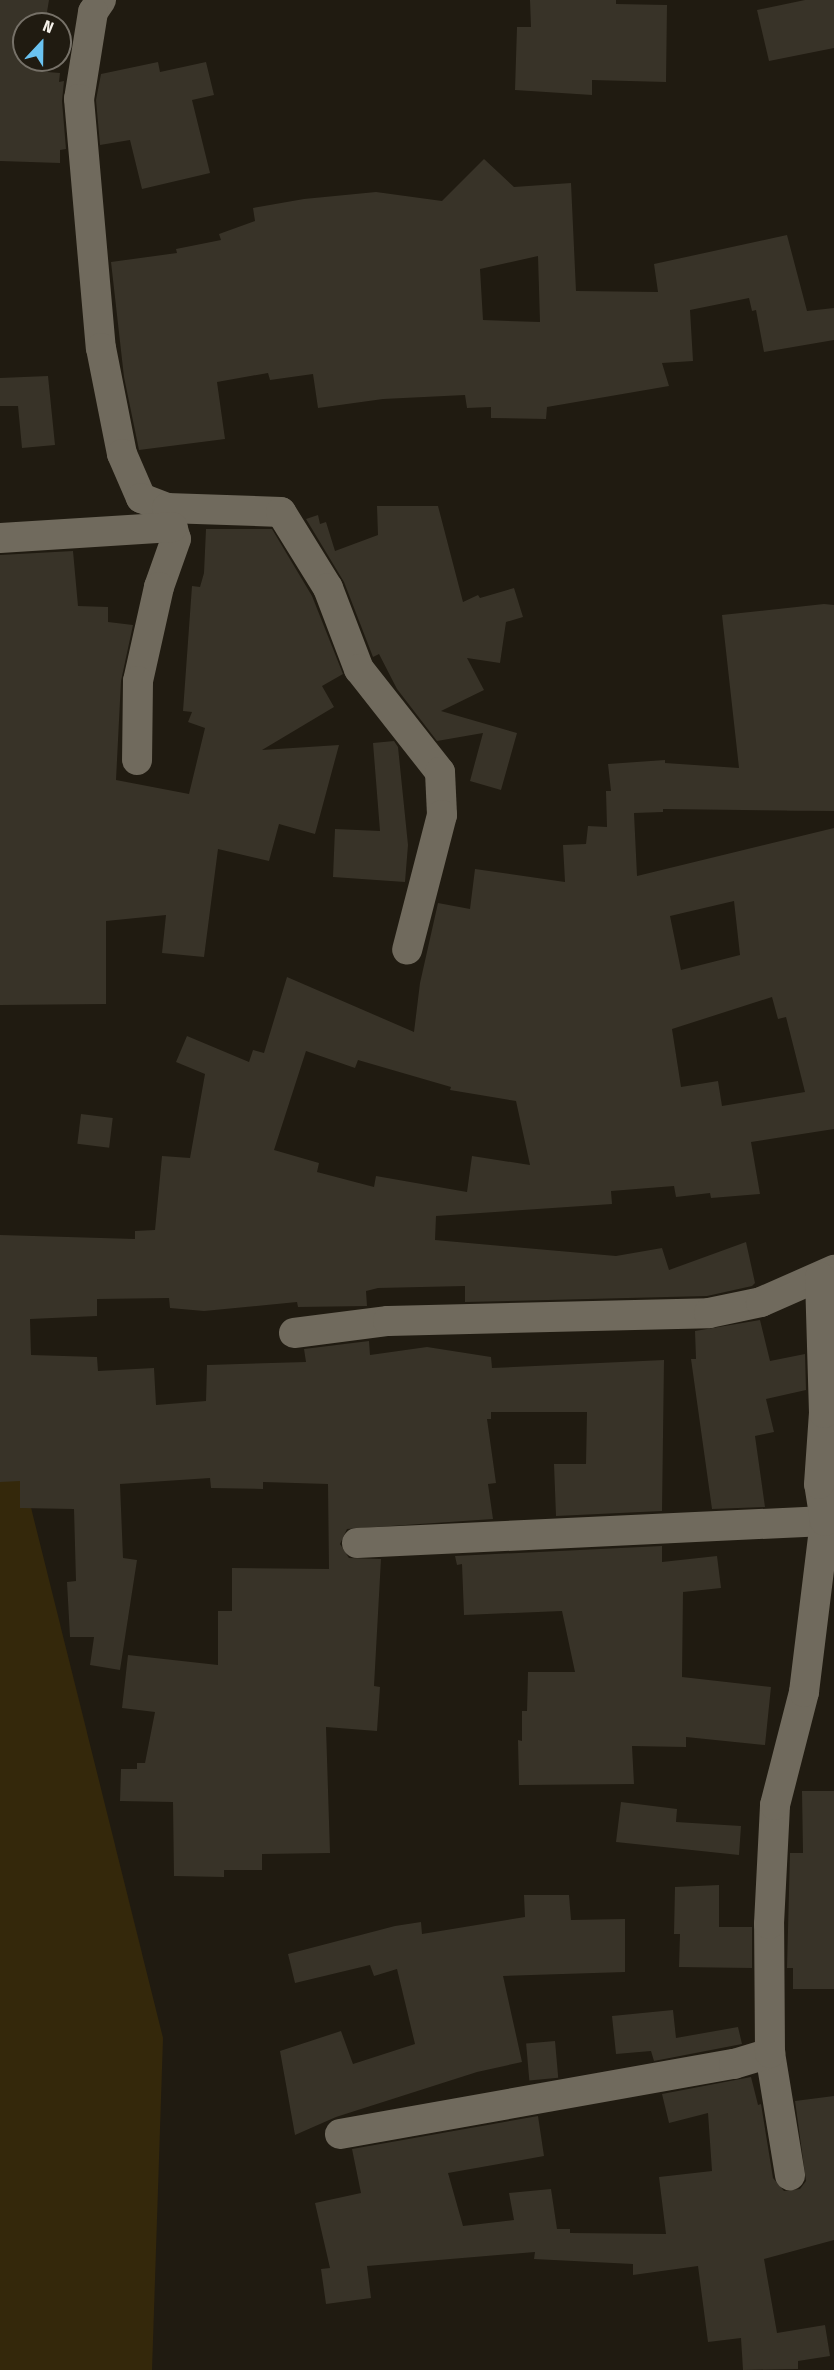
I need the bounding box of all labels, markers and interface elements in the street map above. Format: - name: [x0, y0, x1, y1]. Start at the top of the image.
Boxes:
- north arrow: [12, 12, 72, 72]
- text: N: [40, 16, 56, 37]

